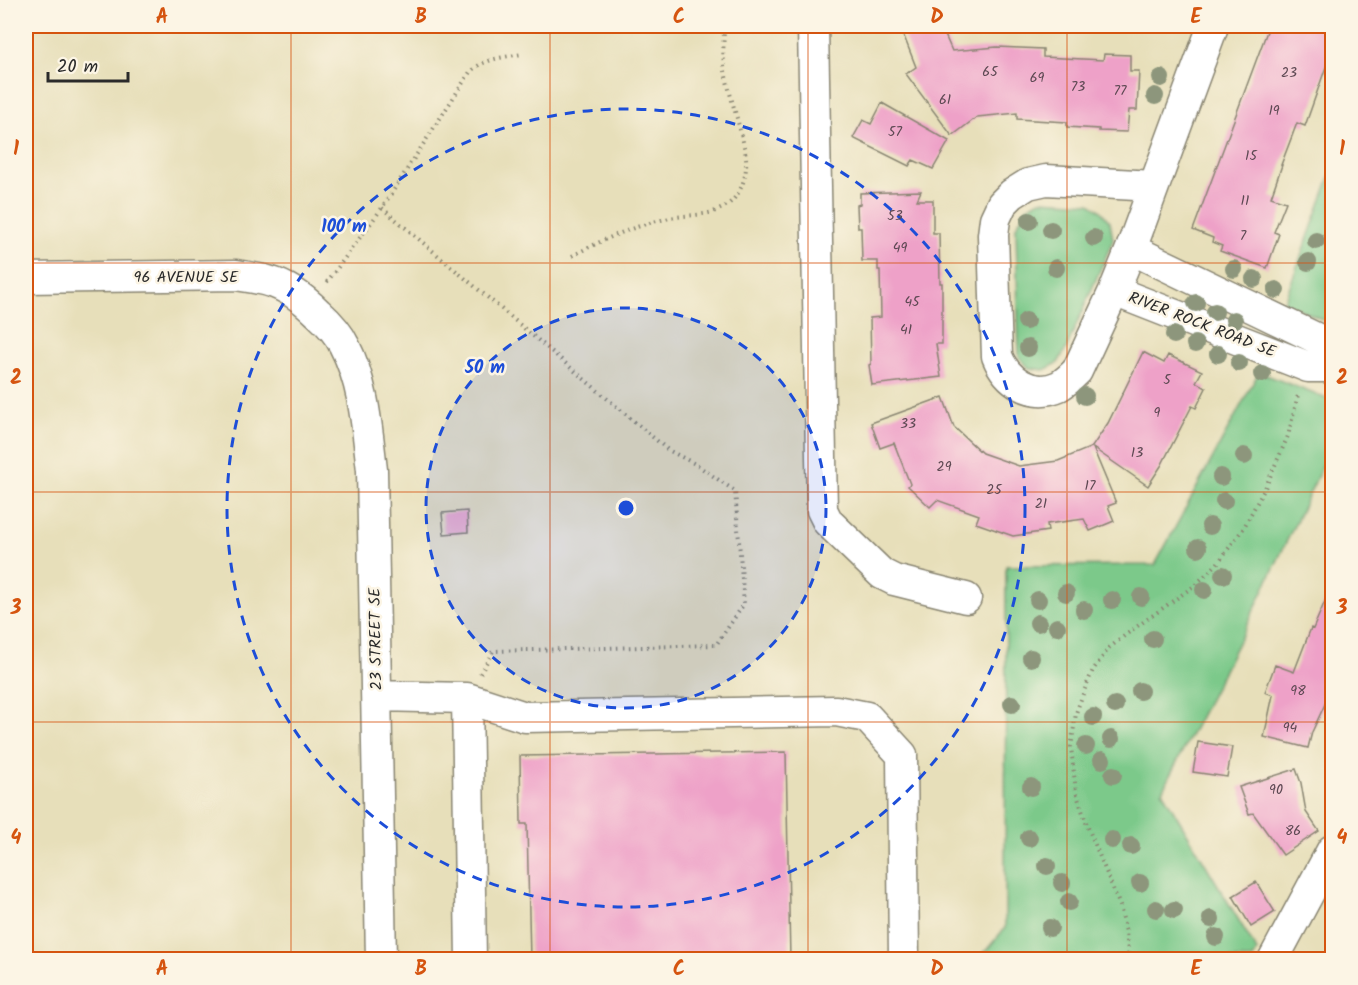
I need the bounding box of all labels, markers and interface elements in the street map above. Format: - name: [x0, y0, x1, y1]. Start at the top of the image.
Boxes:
- text: A: [156, 2, 168, 34]
- text: B: [415, 2, 427, 34]
- text: C: [673, 2, 685, 34]
- text: D: [930, 2, 944, 34]
- text: E: [1190, 2, 1202, 34]
- scale bar: [48, 45, 128, 83]
- text: 20 m: [57, 53, 98, 82]
- house number: 65: [982, 61, 999, 83]
- house number: 23: [1281, 62, 1297, 84]
- house number: 69: [1030, 67, 1044, 89]
- house number: 73: [1071, 76, 1085, 98]
- house number: 77: [1114, 80, 1127, 102]
- house number: 61: [939, 89, 951, 111]
- house number: 19: [1268, 100, 1280, 122]
- house number: 57: [888, 121, 903, 143]
- text: 1: [13, 134, 19, 166]
- text: 1: [1339, 134, 1345, 166]
- house number: 15: [1245, 145, 1258, 167]
- house number: 11: [1241, 190, 1249, 212]
- house number: 53: [887, 205, 903, 227]
- text: 100 m: [321, 213, 367, 242]
- house number: 7: [1240, 225, 1247, 247]
- house number: 49: [893, 237, 907, 259]
- street label: 96 AVENUE SE: [134, 265, 239, 290]
- street label: RIVER ROCK ROAD SE: [1125, 285, 1280, 365]
- house number: 45: [904, 291, 921, 313]
- house number: 41: [900, 319, 912, 341]
- text: 50 m: [464, 354, 505, 383]
- text: 2: [10, 363, 22, 395]
- text: 2: [1336, 363, 1348, 395]
- house number: 5: [1163, 369, 1172, 391]
- house number: 9: [1154, 402, 1161, 424]
- house number: 33: [900, 413, 916, 435]
- house number: 13: [1131, 442, 1143, 464]
- house number: 29: [937, 456, 952, 478]
- house number: 17: [1085, 475, 1096, 497]
- house number: 25: [986, 479, 1003, 501]
- house number: 21: [1035, 493, 1047, 515]
- centre of rings: [616, 498, 636, 518]
- street label: 23 STREET SE: [363, 587, 389, 691]
- text: 3: [10, 593, 22, 625]
- text: 3: [1336, 593, 1348, 625]
- house number: 98: [1290, 680, 1306, 702]
- house number: 94: [1283, 717, 1298, 739]
- house number: 90: [1269, 779, 1283, 801]
- house number: 86: [1285, 820, 1301, 842]
- text: 4: [11, 823, 22, 855]
- text: 4: [1337, 823, 1348, 855]
- text: A: [156, 954, 168, 985]
- text: B: [415, 954, 427, 985]
- text: C: [673, 954, 685, 985]
- text: D: [930, 954, 944, 985]
- text: E: [1190, 954, 1202, 985]

